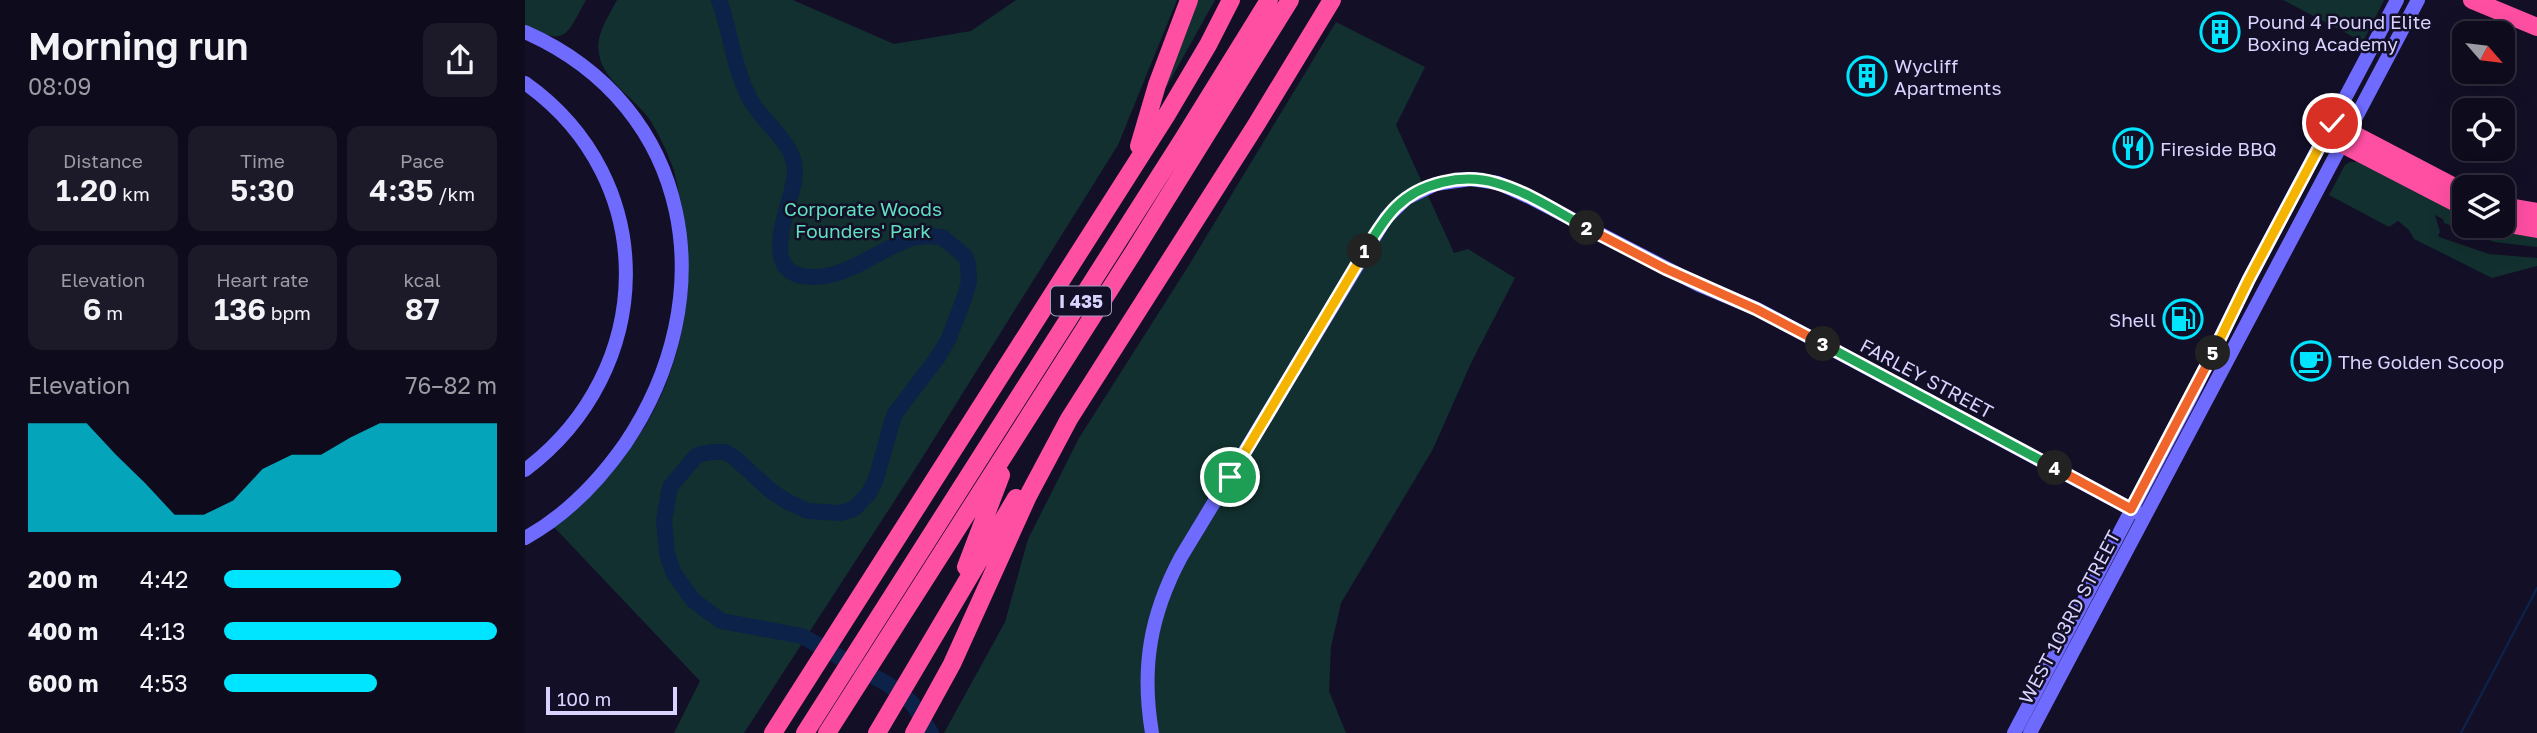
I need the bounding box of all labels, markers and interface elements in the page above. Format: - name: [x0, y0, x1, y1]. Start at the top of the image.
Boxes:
- place label: Pound 4 Pound Elite Boxing Academy: [2247, 10, 2431, 55]
- building icon: Pound 4 Pound Elite Boxing Academy: [2199, 11, 2241, 53]
- north arrow: [2452, 21, 2515, 84]
- map controls: [2452, 21, 2515, 238]
- text: Morning run: [28, 23, 249, 68]
- button: share: [423, 23, 497, 97]
- place label: Wycliff Apartments: [1894, 54, 2002, 99]
- building icon: Wycliff Apartments: [1846, 55, 1888, 97]
- text: 08:09: [28, 72, 91, 100]
- pin: [2302, 93, 2362, 153]
- button: locate: [2452, 98, 2515, 161]
- icon: check: [2313, 104, 2351, 142]
- restaurant icon: Fireside BBQ: [2112, 127, 2154, 169]
- place label: Fireside BBQ: [2160, 137, 2277, 160]
- text: Distance: [63, 149, 143, 172]
- text: Time: [240, 149, 285, 172]
- text: Pace: [400, 149, 444, 172]
- text: 1.20: [56, 172, 117, 208]
- text: 5:30: [230, 172, 295, 208]
- text: 4:35: [369, 172, 434, 208]
- button: layers: [2452, 175, 2515, 238]
- text: km: [117, 182, 150, 205]
- text: /km: [434, 182, 475, 205]
- park label: Corporate Woods Founders' Park: [784, 197, 942, 242]
- pin: 2: [1569, 210, 1605, 246]
- text: 2: [1581, 216, 1592, 239]
- pin: 1: [1347, 233, 1383, 268]
- text: 1: [1360, 239, 1369, 262]
- text: Elevation: [61, 268, 145, 291]
- text: Heart rate: [216, 268, 309, 291]
- text: kcal: [403, 268, 441, 291]
- road number: I 435: [1051, 286, 1111, 316]
- text: 6: [83, 291, 101, 327]
- text: 136: [214, 291, 266, 327]
- text: 87: [405, 291, 440, 327]
- fuel station icon: Shell: [2162, 298, 2204, 340]
- text: m: [101, 301, 123, 324]
- text: bpm: [266, 301, 311, 324]
- place label: Shell: [2109, 308, 2156, 331]
- pin: 3: [1805, 326, 1841, 362]
- text: 3: [1817, 332, 1828, 355]
- street label: FARLEY STREET: [1857, 333, 1998, 423]
- pin: 5: [2195, 336, 2231, 370]
- cafe icon: The Golden Scoop: [2290, 340, 2332, 382]
- text: 5: [2207, 341, 2218, 364]
- place label: The Golden Scoop: [2338, 350, 2504, 373]
- text: Elevation: [28, 371, 130, 399]
- text: 76–82 m: [405, 371, 497, 399]
- pin: [1200, 447, 1260, 507]
- pin: 4: [2037, 450, 2073, 486]
- text: 4: [2049, 456, 2060, 479]
- icon: arrive: [1211, 458, 1249, 496]
- street label: WEST 103RD STREET: [2013, 526, 2125, 708]
- text: 200 m: [28, 565, 98, 593]
- text: 4:42: [140, 565, 188, 593]
- text: 400 m: [28, 617, 98, 645]
- text: 4:13: [140, 617, 186, 645]
- text: 600 m: [28, 669, 98, 697]
- text: 4:53: [140, 669, 188, 697]
- scale bar: [546, 684, 677, 716]
- text: 100 m: [557, 687, 611, 710]

